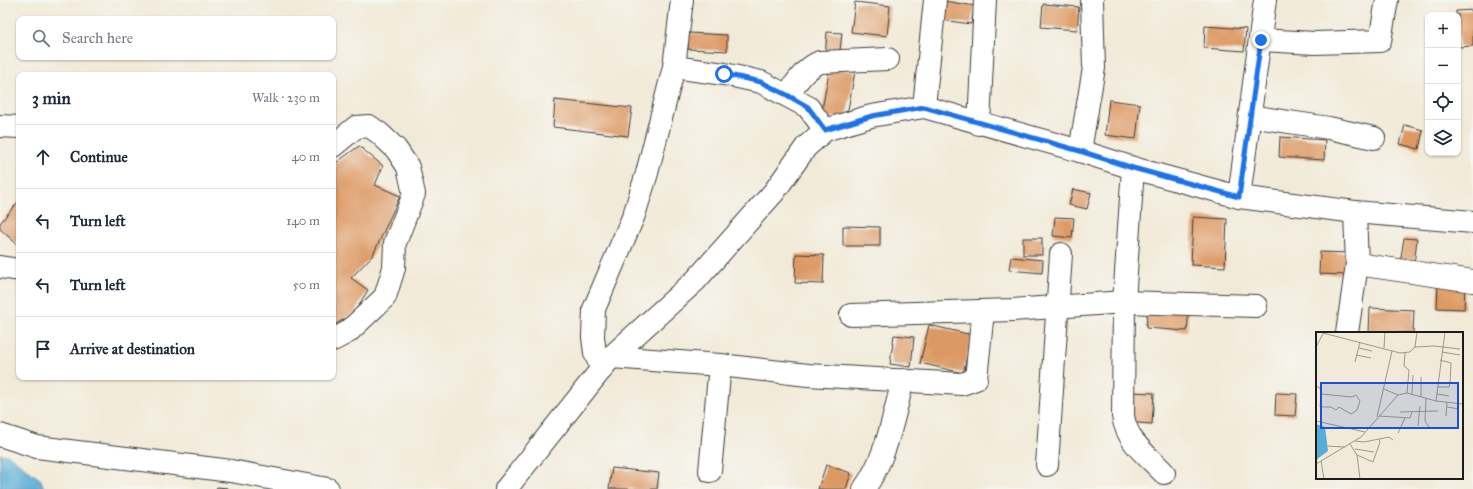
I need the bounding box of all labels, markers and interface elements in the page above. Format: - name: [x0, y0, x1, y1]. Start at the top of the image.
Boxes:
- map controls: [1425, 12, 1461, 156]
- button: +: [1425, 12, 1461, 48]
- search box: [16, 16, 336, 60]
- icon: search: [30, 27, 52, 49]
- text: Search here: [62, 29, 133, 47]
- route end: [1252, 31, 1270, 49]
- button: −: [1425, 48, 1461, 84]
- route start: [715, 65, 733, 83]
- button: locate: [1425, 84, 1461, 120]
- text: 3 min: [32, 88, 71, 109]
- text: Walk · 230 m: [252, 90, 320, 106]
- button: layers: [1425, 120, 1461, 156]
- icon: ahead: [32, 146, 54, 168]
- text: Continue: [70, 148, 128, 166]
- text: 40 m: [291, 149, 320, 165]
- icon: left: [32, 210, 54, 232]
- text: Turn left: [70, 212, 126, 230]
- text: 140 m: [286, 213, 320, 229]
- icon: left: [32, 274, 54, 296]
- text: Turn left: [70, 276, 126, 294]
- text: 50 m: [293, 277, 320, 293]
- inset map: [1316, 332, 1463, 479]
- icon: arrive: [32, 338, 54, 360]
- text: Arrive at destination: [70, 340, 195, 358]

